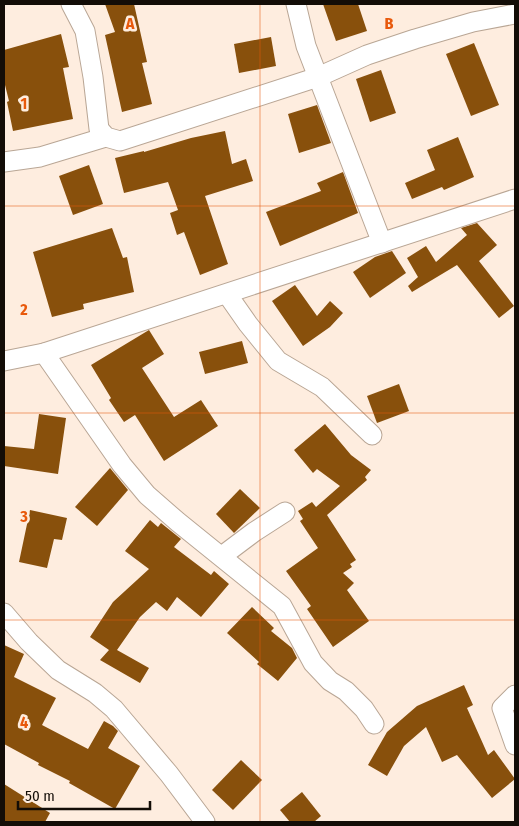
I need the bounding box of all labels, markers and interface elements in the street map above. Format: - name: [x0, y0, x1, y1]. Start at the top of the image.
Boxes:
- text: A: [125, 14, 135, 33]
- text: B: [385, 14, 394, 33]
- text: 1: [21, 94, 27, 113]
- text: 2: [19, 300, 28, 319]
- text: 3: [19, 507, 28, 526]
- text: 4: [20, 713, 28, 732]
- scale bar: [18, 778, 150, 810]
- text: 50 m: [25, 787, 55, 805]

